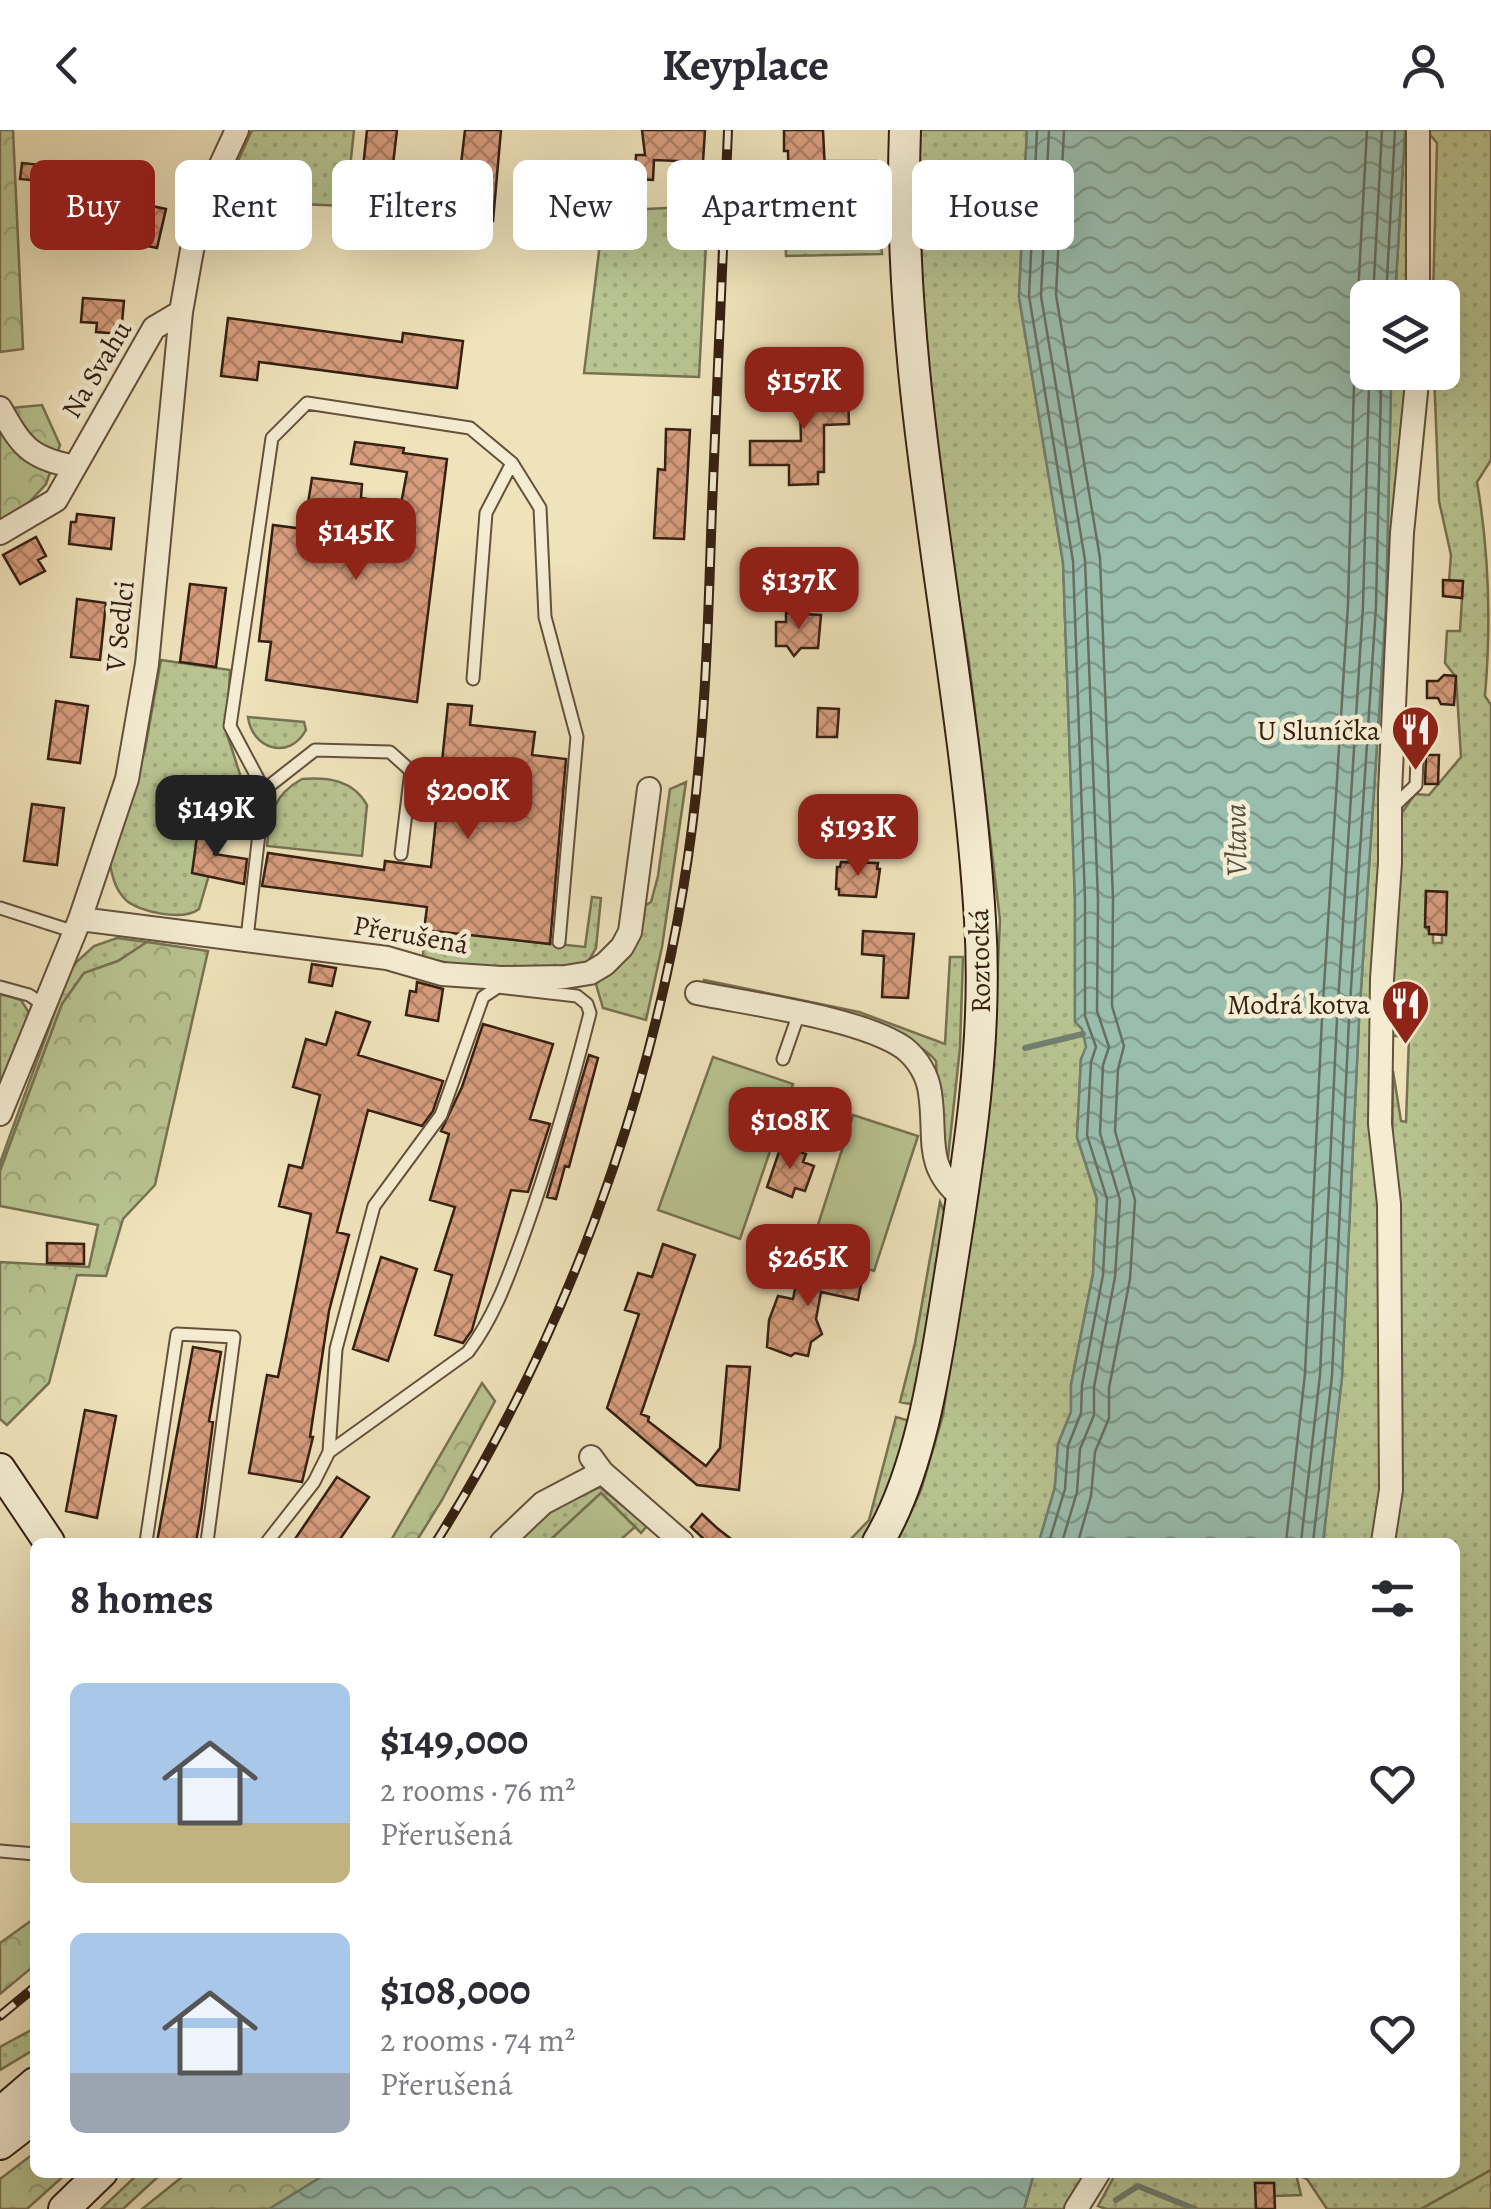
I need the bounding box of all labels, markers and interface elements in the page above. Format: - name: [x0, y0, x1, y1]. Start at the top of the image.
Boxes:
- text: Keyplace: [662, 34, 829, 96]
- icon: back: [40, 38, 95, 93]
- icon: person: [1396, 38, 1451, 93]
- chip: Buy: [30, 160, 155, 250]
- chip: Rent: [175, 160, 312, 250]
- chip: Filters: [332, 160, 493, 250]
- chip: New: [513, 160, 647, 250]
- chip: Apartment: [667, 160, 892, 250]
- chip: House: [912, 160, 1074, 250]
- map controls: [1350, 280, 1460, 390]
- button: layers: [1350, 280, 1460, 390]
- street label: Na Svahu: [53, 313, 141, 425]
- pin: $157K: [734, 347, 874, 432]
- text: $157K: [767, 357, 841, 401]
- pin: $145K: [286, 498, 426, 583]
- text: $145K: [318, 508, 394, 552]
- pin: $137K: [729, 547, 869, 632]
- text: $137K: [762, 557, 836, 601]
- street label: V Sedlci: [96, 579, 144, 674]
- restaurant icon: U Sluníčka: [1389, 704, 1441, 772]
- place label: U Sluníčka: [1257, 712, 1380, 750]
- pin: $200K: [398, 757, 538, 842]
- text: $200K: [426, 767, 510, 811]
- pin: $149K: [146, 775, 286, 860]
- text: $149K: [177, 785, 255, 829]
- pin: $193K: [788, 794, 928, 879]
- water label: Vltava: [1215, 803, 1257, 877]
- text: $193K: [820, 804, 896, 848]
- street label: Přerušená: [350, 906, 471, 964]
- street label: Roztocká: [960, 908, 1000, 1014]
- restaurant icon: Modrá kotva: [1379, 978, 1431, 1046]
- place label: Modrá kotva: [1227, 986, 1370, 1024]
- pin: $108K: [720, 1087, 860, 1172]
- text: $108K: [751, 1097, 829, 1141]
- pin: $265K: [738, 1224, 878, 1309]
- text: $265K: [768, 1234, 848, 1278]
- text: 8 homes: [70, 1570, 214, 1627]
- icon: filters: [1365, 1571, 1420, 1626]
- text: $149,000: [380, 1711, 528, 1768]
- icon: home: [150, 1723, 270, 1843]
- icon: heart: [1365, 1756, 1420, 1811]
- text: 2 rooms · 76 m²: [380, 1768, 576, 1812]
- text: Přerušená: [380, 1812, 513, 1856]
- text: $108,000: [380, 1961, 531, 2018]
- icon: home: [150, 1973, 270, 2093]
- icon: heart: [1365, 2006, 1420, 2061]
- text: 2 rooms · 74 m²: [380, 2018, 575, 2062]
- text: Přerušená: [380, 2062, 513, 2106]

